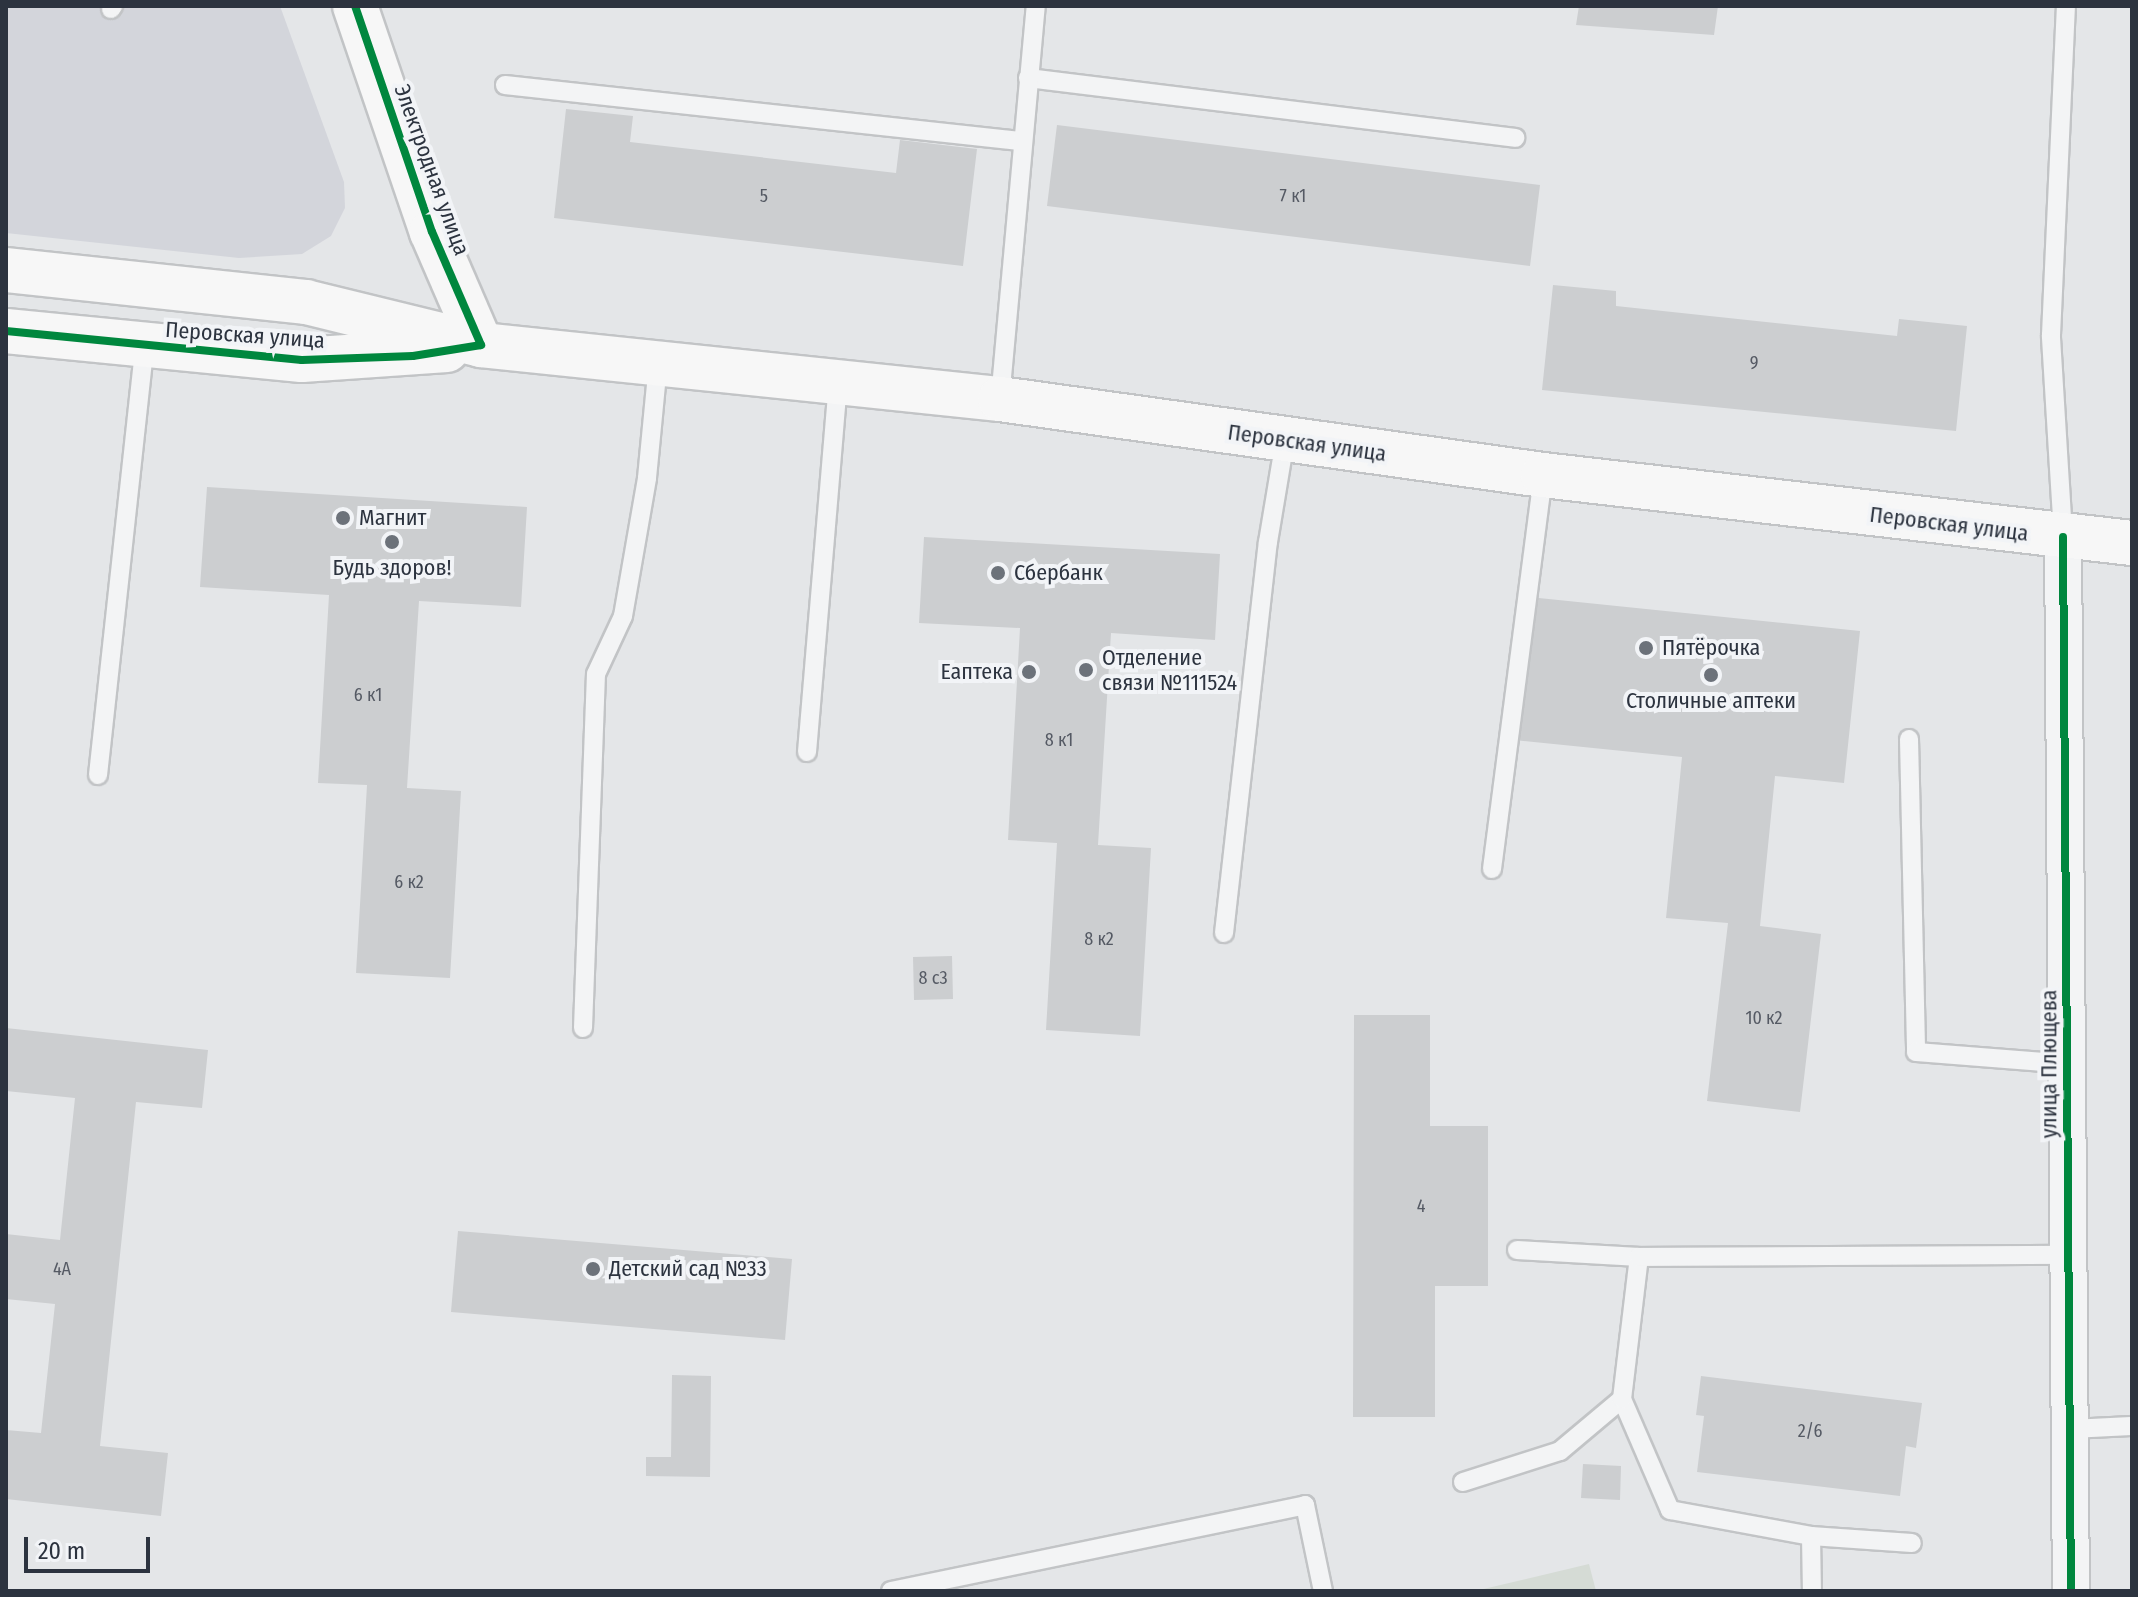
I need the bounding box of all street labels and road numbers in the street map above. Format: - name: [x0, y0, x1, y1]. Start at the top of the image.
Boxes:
- street label: Электродная улица: [389, 81, 475, 259]
- street label: Перовская улица: [164, 316, 326, 354]
- street label: Перовская улица: [1226, 419, 1388, 467]
- street label: Перовская улица: [1868, 501, 2030, 547]
- street label: улица Плющева: [2036, 990, 2062, 1138]

